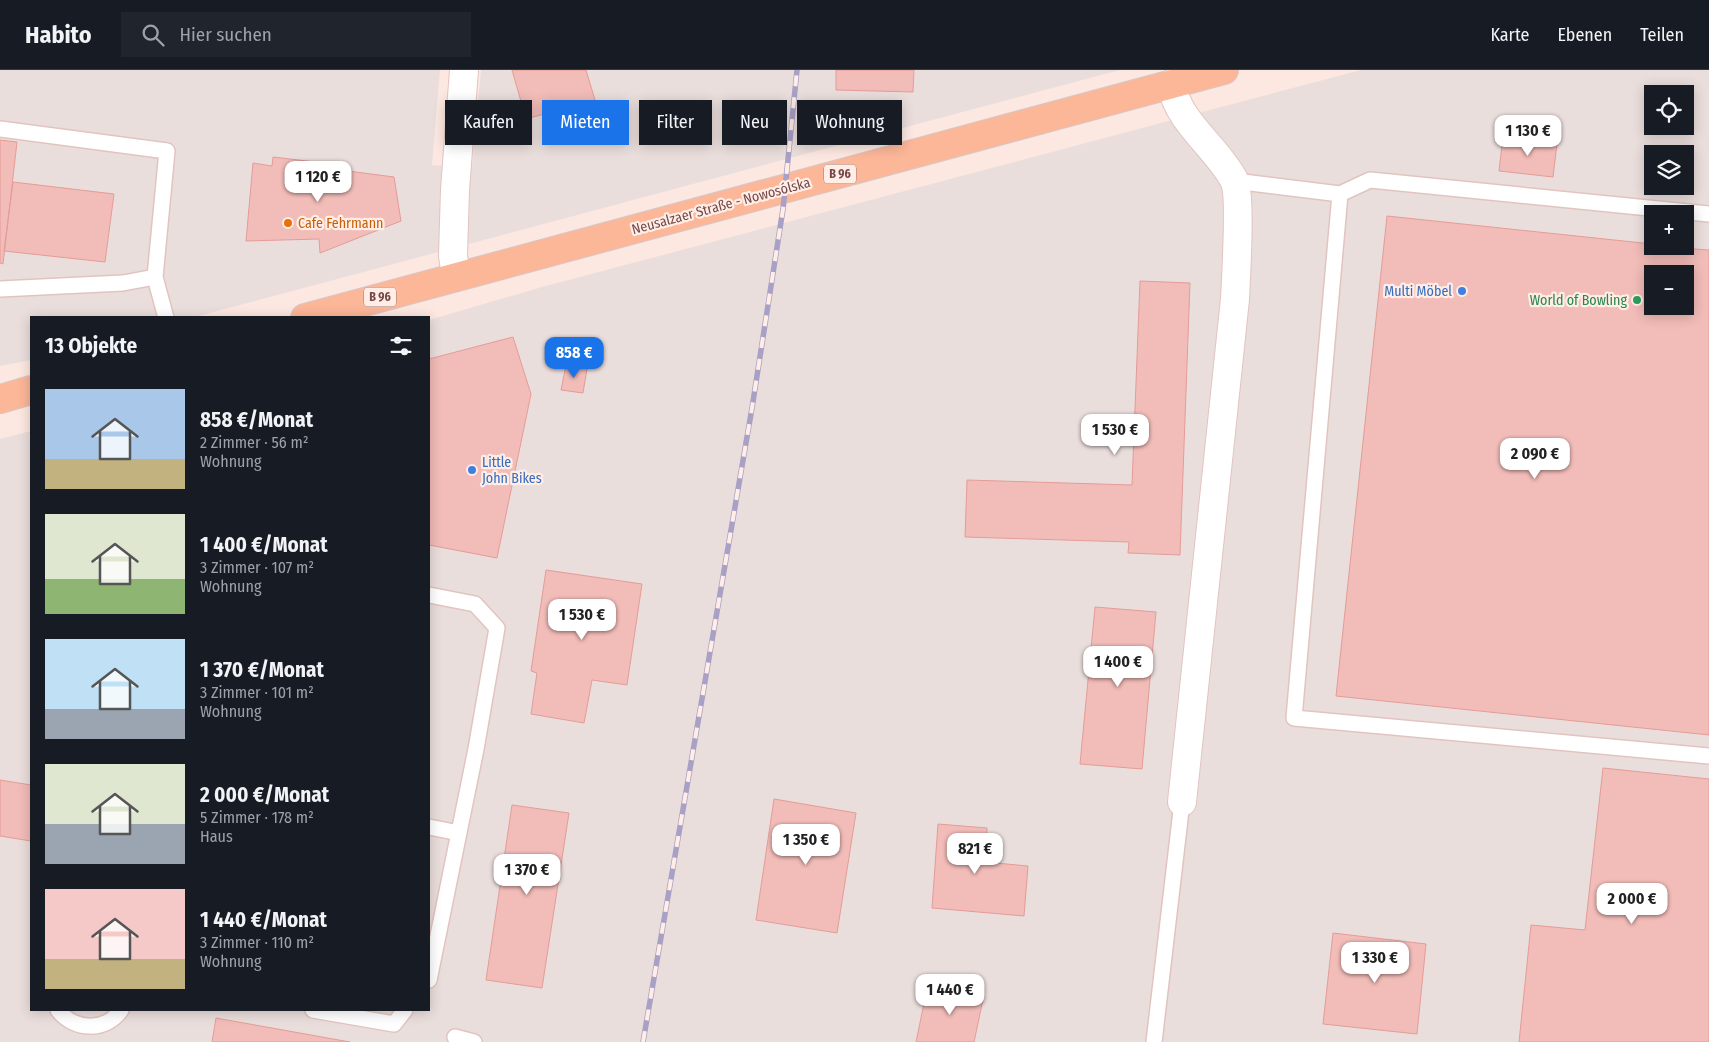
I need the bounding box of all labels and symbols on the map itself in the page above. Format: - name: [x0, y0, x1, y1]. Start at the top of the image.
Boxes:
- pin: 1 130 €: [1482, 114, 1574, 157]
- pin: 1 120 €: [272, 160, 364, 203]
- road number: B 96: [824, 165, 856, 184]
- street label: Neusalzaer Straße - Nowosólska: [630, 174, 812, 238]
- place label: Cafe Fehrmann: [298, 215, 383, 232]
- marker: Cafe Fehrmann: [282, 217, 294, 229]
- place label: Multi Möbel: [1384, 283, 1452, 300]
- marker: Multi Möbel: [1456, 285, 1468, 297]
- road number: B 96: [364, 288, 396, 306]
- place label: World of Bowling: [1530, 292, 1627, 309]
- marker: World of Bowling: [1631, 294, 1643, 306]
- pin: 858 €: [539, 336, 609, 379]
- pin: 1 530 €: [1069, 414, 1161, 456]
- pin: 2 090 €: [1489, 438, 1581, 480]
- place label: Little John Bikes: [482, 454, 542, 487]
- marker: Little John Bikes: [466, 464, 478, 476]
- pin: 1 530 €: [536, 598, 628, 641]
- pin: 1 400 €: [1072, 646, 1164, 688]
- pin: 1 350 €: [760, 824, 852, 866]
- pin: 821 €: [940, 832, 1010, 875]
- pin: 1 370 €: [481, 854, 573, 896]
- pin: 2 000 €: [1586, 882, 1678, 925]
- pin: 1 330 €: [1329, 942, 1421, 984]
- pin: 1 440 €: [904, 974, 996, 1016]

